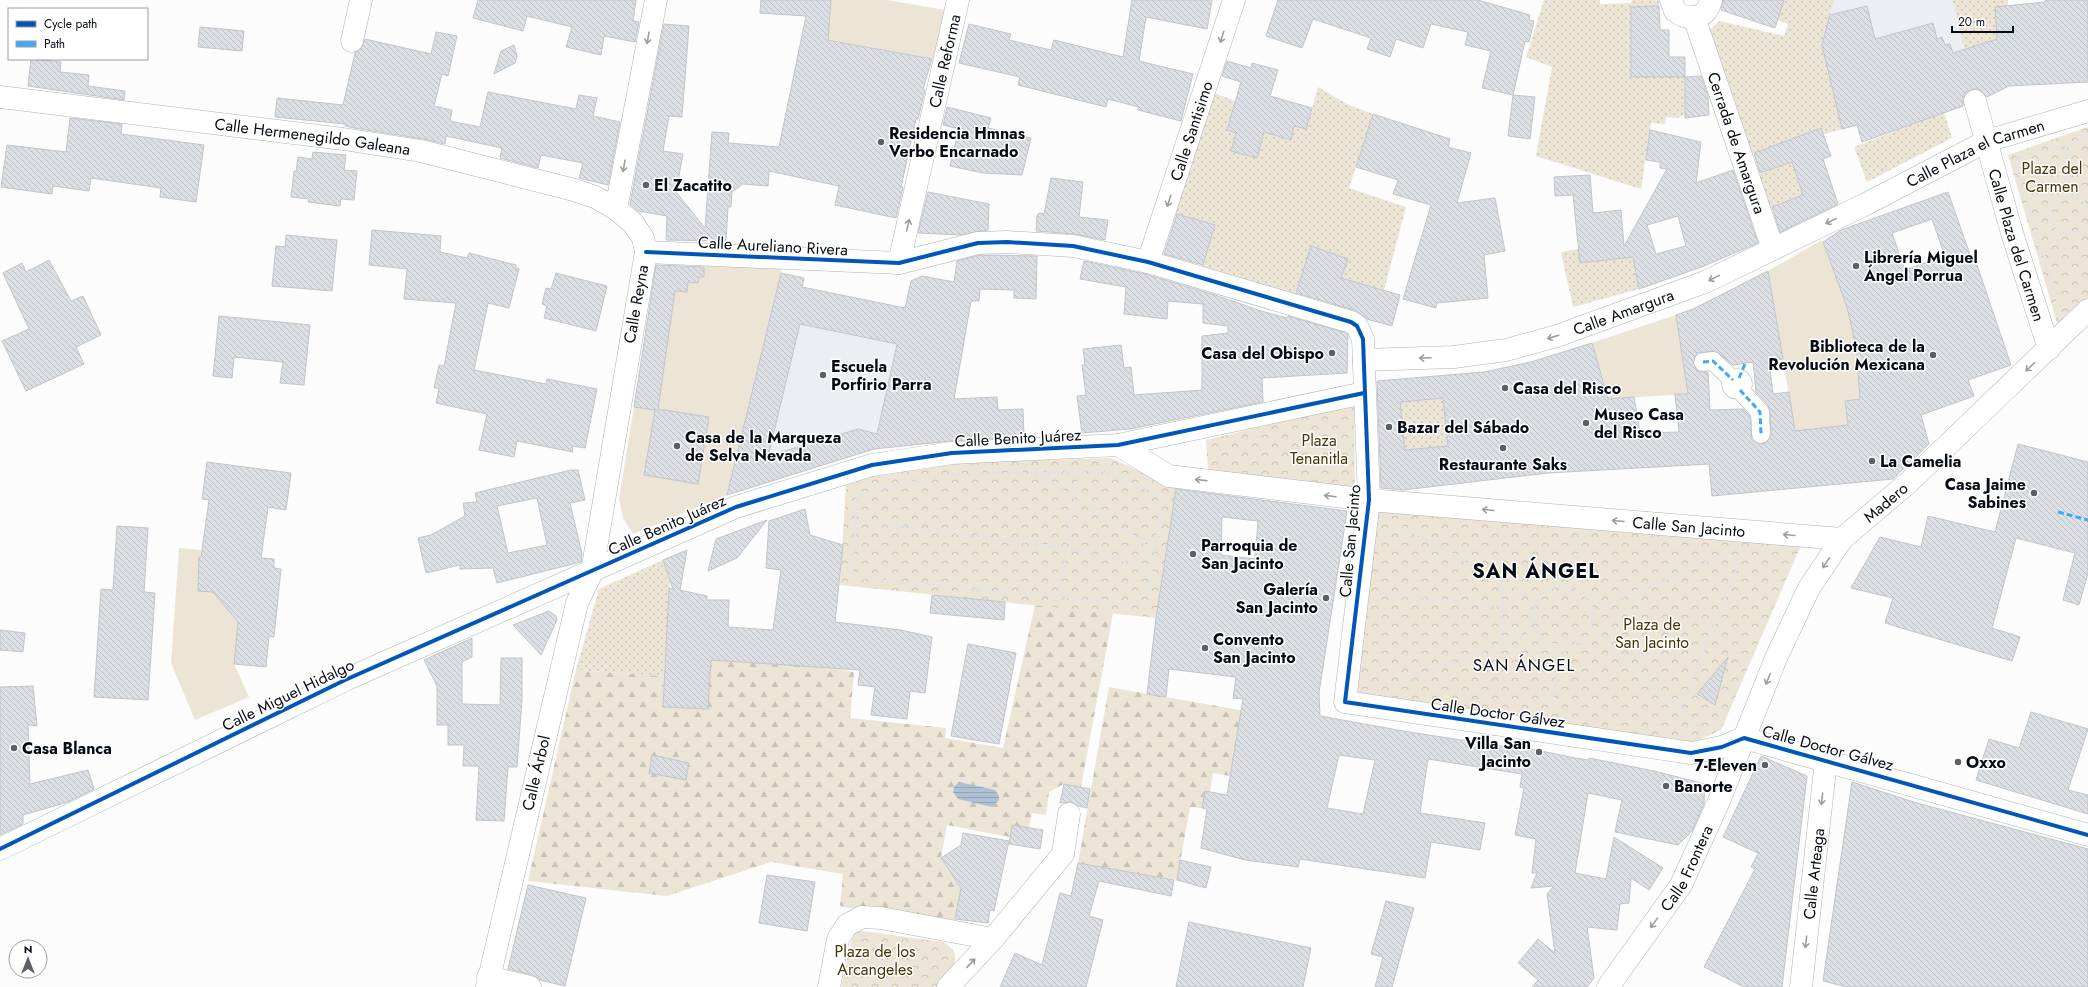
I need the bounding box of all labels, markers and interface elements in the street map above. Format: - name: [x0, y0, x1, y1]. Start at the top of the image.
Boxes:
- legend: [8, 8, 148, 60]
- scale bar: [1952, 8, 2013, 34]
- street label: Calle Reforma: [923, 12, 966, 110]
- text: 20 m: [1958, 13, 1985, 31]
- text: Cycle path: [44, 15, 97, 33]
- one-way arrow: [1218, 30, 1225, 43]
- one-way arrow: [644, 31, 652, 44]
- text: Path: [44, 35, 65, 53]
- street label: Cerrada de Amargura: [1702, 69, 1772, 217]
- street label: Calle Santisimo: [1164, 78, 1218, 184]
- street label: Calle Hermenegildo Galeana: [213, 112, 412, 161]
- street label: Calle Plaza el Carmen: [1902, 113, 2047, 193]
- place label: Residencia Hmnas Verbo Encarnado: [888, 122, 1025, 163]
- marker: Residencia Hmnas Verbo Encarnado: [876, 137, 886, 147]
- park label: Plaza del Carmen: [2021, 157, 2083, 198]
- one-way arrow: [620, 159, 628, 172]
- street label: Calle Plaza del Carmen: [1983, 166, 2051, 324]
- place label: El Zacatito: [654, 174, 732, 197]
- marker: El Zacatito: [641, 180, 651, 190]
- one-way arrow: [1165, 194, 1172, 207]
- one-way arrow: [1825, 218, 1837, 225]
- one-way arrow: [904, 219, 912, 232]
- street label: Calle Aureliano Rivera: [697, 231, 849, 261]
- place label: Librería Miguel Ángel Porrua: [1863, 246, 1978, 287]
- marker: Librería Miguel Ángel Porrua: [1851, 261, 1861, 271]
- street label: Calle Reyna: [618, 263, 654, 345]
- one-way arrow: [1708, 275, 1720, 282]
- street label: Calle Amargura: [1570, 283, 1677, 341]
- one-way arrow: [1547, 334, 1560, 341]
- place label: Biblioteca de la Revolución Mexicana: [1768, 335, 1925, 376]
- place label: Casa del Obispo: [1201, 342, 1324, 365]
- marker: Casa del Obispo: [1327, 348, 1337, 358]
- marker: Biblioteca de la Revolución Mexicana: [1928, 350, 1938, 360]
- one-way arrow: [1419, 354, 1432, 362]
- place label: Escuela Porfirio Parra: [831, 355, 932, 396]
- one-way arrow: [2025, 362, 2035, 372]
- marker: Escuela Porfirio Parra: [818, 370, 828, 380]
- place label: Casa del Risco: [1513, 377, 1621, 400]
- marker: Casa del Risco: [1500, 383, 1510, 393]
- place label: Museo Casa del Risco: [1594, 403, 1684, 444]
- place label: Bazar del Sábado: [1397, 416, 1529, 439]
- marker: Museo Casa del Risco: [1581, 418, 1591, 428]
- marker: Bazar del Sábado: [1384, 422, 1394, 432]
- street label: Calle Benito Juárez: [954, 423, 1083, 453]
- place label: Casa de la Marqueza de Selva Nevada: [685, 426, 841, 467]
- park label: Plaza Tenanitla: [1290, 429, 1348, 470]
- marker: Casa de la Marqueza de Selva Nevada: [672, 441, 682, 451]
- marker: Restaurante Saks: [1498, 443, 1508, 453]
- place label: La Camelia: [1880, 450, 1961, 473]
- place label: Restaurante Saks: [1439, 453, 1567, 476]
- marker: La Camelia: [1867, 456, 1877, 466]
- place label: Casa Jaime Sabines: [1945, 473, 2026, 514]
- one-way arrow: [1195, 476, 1208, 484]
- street label: Madero: [1858, 476, 1913, 528]
- street label: Calle San Jacinto: [1334, 483, 1366, 598]
- street label: Calle Benito Juárez: [604, 488, 730, 561]
- marker: Casa Jaime Sabines: [2029, 488, 2039, 498]
- one-way arrow: [1324, 492, 1337, 499]
- one-way arrow: [1482, 507, 1495, 514]
- street label: Calle San Jacinto: [1631, 510, 1746, 543]
- one-way arrow: [1612, 517, 1625, 524]
- one-way arrow: [1783, 531, 1796, 539]
- place label: Parroquia de San Jacinto: [1201, 534, 1297, 575]
- marker: Parroquia de San Jacinto: [1188, 549, 1198, 559]
- district label: SAN ÁNGEL: [1472, 556, 1600, 586]
- one-way arrow: [1822, 557, 1830, 568]
- place label: Galería San Jacinto: [1235, 578, 1318, 619]
- marker: Galería San Jacinto: [1321, 593, 1331, 603]
- park label: Plaza de San Jacinto: [1615, 613, 1689, 654]
- place label: Convento San Jacinto: [1213, 628, 1296, 669]
- marker: Convento San Jacinto: [1200, 643, 1210, 653]
- street label: Calle Miguel Hidalgo: [218, 653, 358, 737]
- district label: SAN ÁNGEL: [1473, 653, 1575, 677]
- one-way arrow: [1763, 673, 1771, 685]
- street label: Calle Doctor Gálvez: [1429, 692, 1567, 734]
- street label: Calle Doctor Gálvez: [1760, 719, 1897, 777]
- place label: Villa San Jacinto: [1464, 732, 1531, 773]
- street label: Calle Árbol: [516, 733, 556, 813]
- place label: Casa Blanca: [22, 737, 112, 760]
- marker: Casa Blanca: [9, 743, 19, 753]
- marker: Villa San Jacinto: [1534, 747, 1544, 757]
- place label: Oxxo: [1966, 751, 2006, 774]
- place label: 7-Eleven: [1694, 754, 1757, 777]
- marker: Oxxo: [1953, 757, 1963, 767]
- marker: 7-Eleven: [1760, 760, 1770, 770]
- place label: Banorte: [1674, 775, 1733, 798]
- marker: Banorte: [1661, 781, 1671, 791]
- one-way arrow: [1818, 792, 1825, 805]
- street label: Calle Frontera: [1654, 821, 1718, 916]
- street label: Calle Arteaga: [1797, 827, 1830, 921]
- one-way arrow: [1650, 917, 1658, 928]
- one-way arrow: [1802, 935, 1809, 948]
- north arrow: [8, 939, 48, 979]
- park label: Plaza de los Arcangeles: [834, 940, 916, 981]
- text: N: [24, 941, 32, 957]
- one-way arrow: [966, 958, 975, 968]

